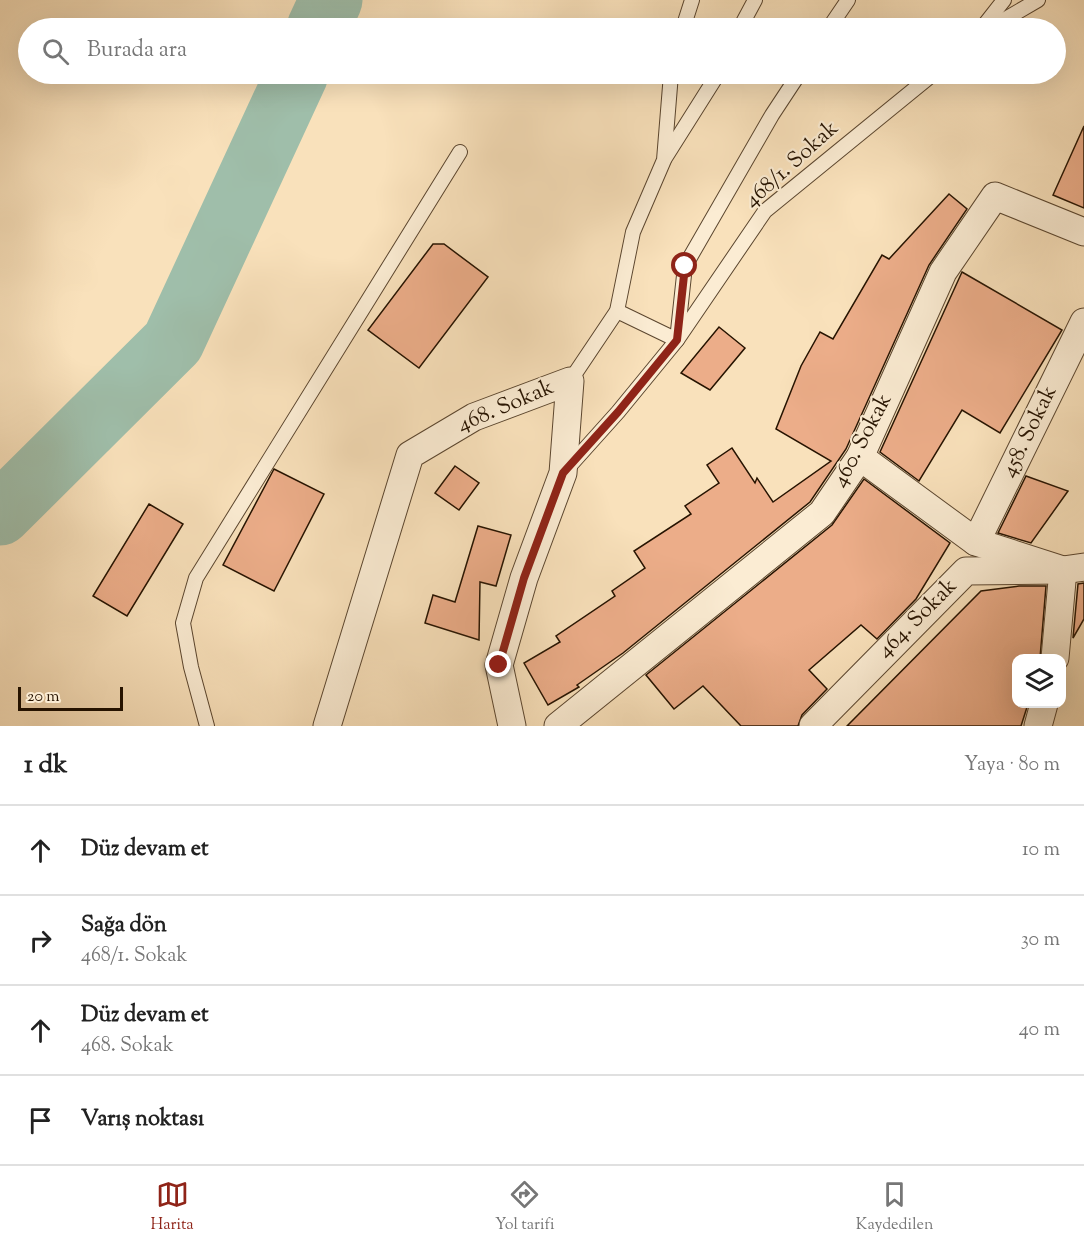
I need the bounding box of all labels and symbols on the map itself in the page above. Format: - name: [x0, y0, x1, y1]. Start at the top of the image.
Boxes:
- street label: 468/1. Sokak: [738, 114, 846, 216]
- route start: [671, 252, 697, 278]
- street label: 468. Sokak: [453, 372, 559, 442]
- street label: 458. Sokak: [994, 381, 1066, 483]
- street label: 460. Sokak: [825, 388, 901, 494]
- street label: 464. Sokak: [871, 572, 965, 666]
- route end: [485, 651, 511, 677]
- scale bar: [18, 684, 123, 712]

